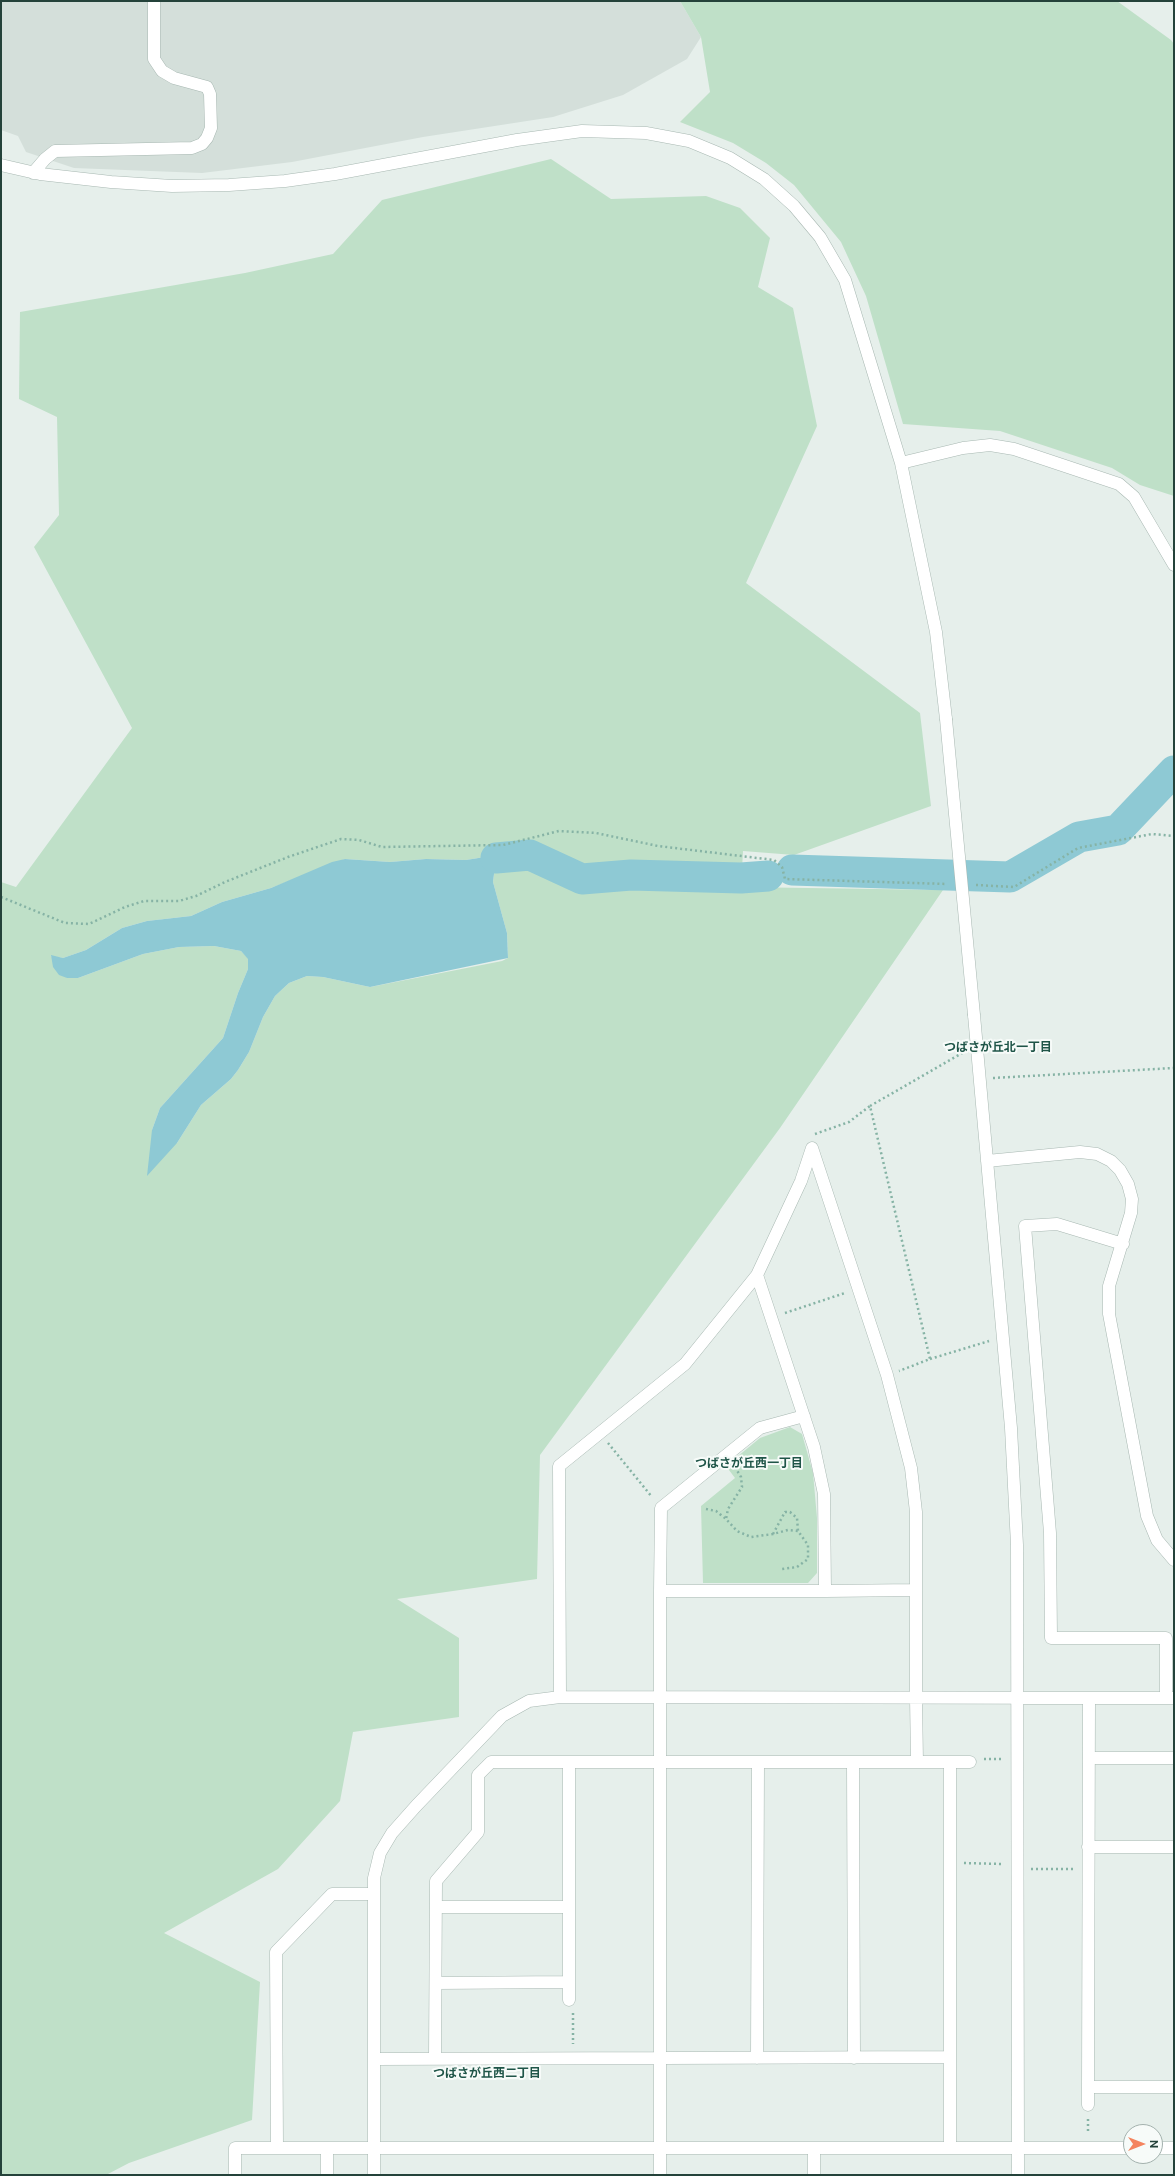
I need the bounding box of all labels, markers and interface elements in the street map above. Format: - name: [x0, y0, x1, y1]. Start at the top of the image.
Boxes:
- district label: つばさが丘北一丁目: [944, 1040, 1052, 1054]
- district label: つばさが丘西一丁目: [695, 1456, 803, 1470]
- district label: つばさが丘西二丁目: [433, 2066, 541, 2080]
- north arrow: [1123, 2124, 1163, 2164]
- text: N: [1148, 2140, 1160, 2148]

